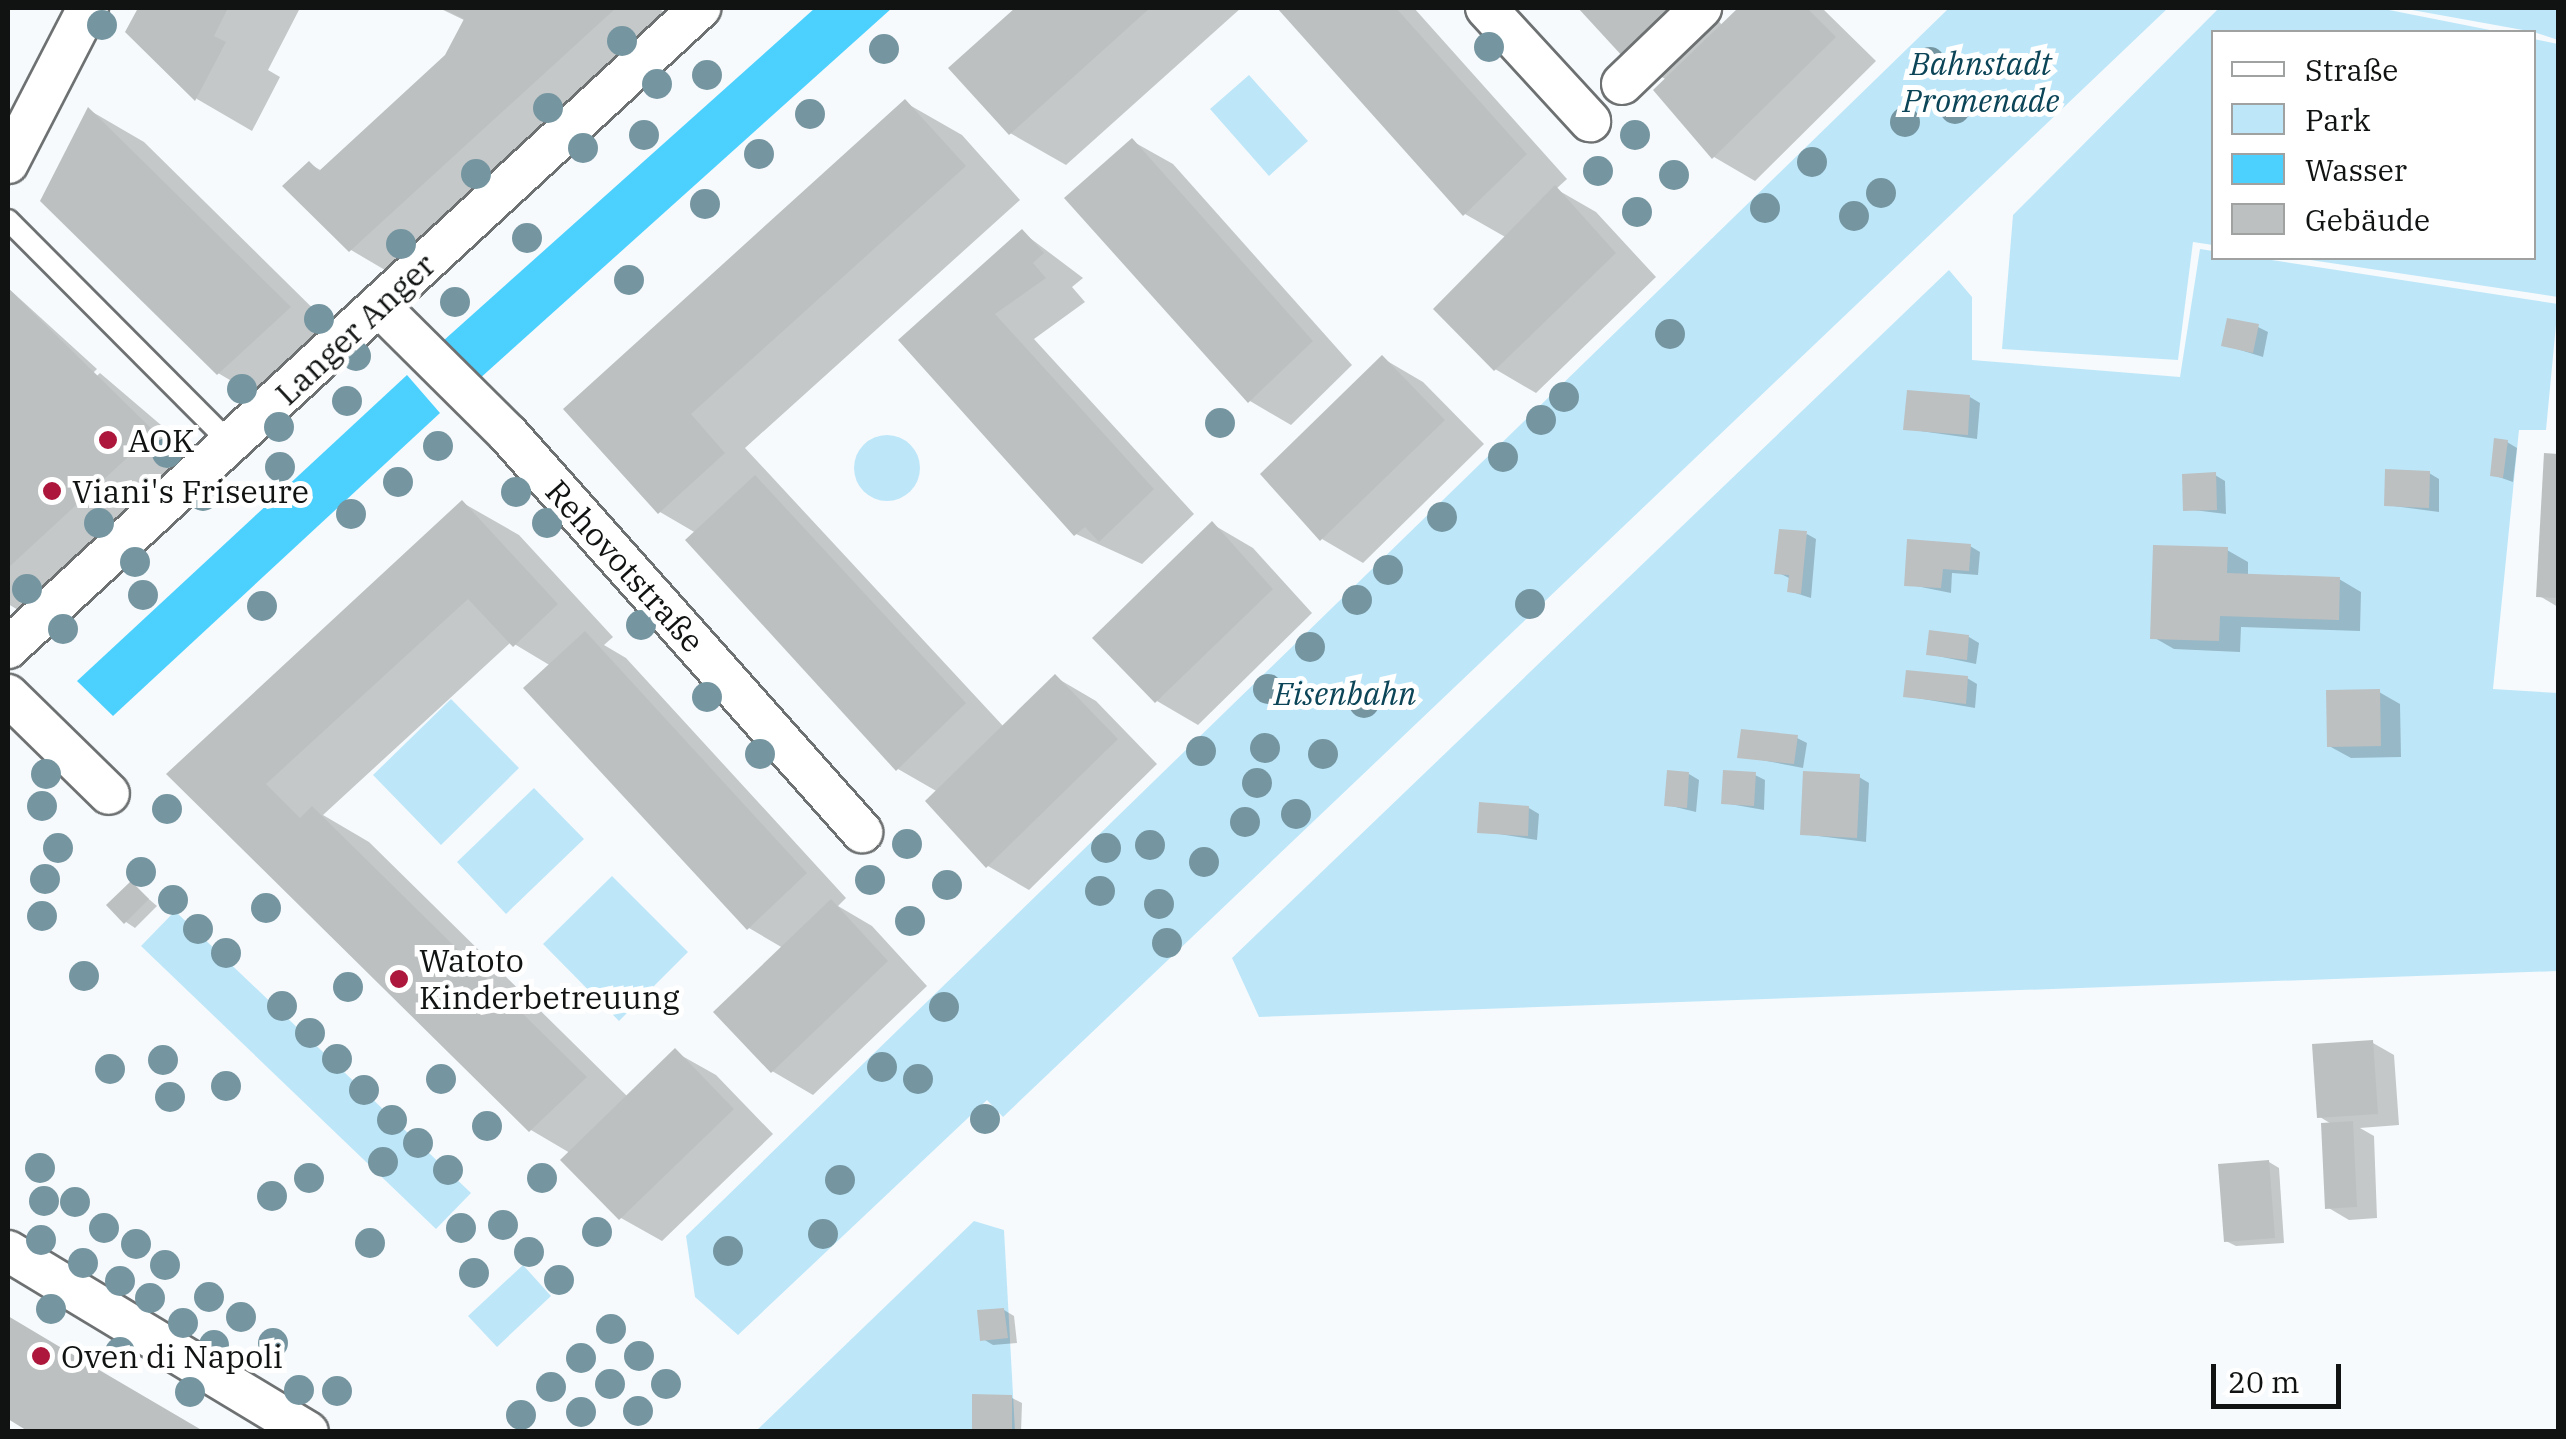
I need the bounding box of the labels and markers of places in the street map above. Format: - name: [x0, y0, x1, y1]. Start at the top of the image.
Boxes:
- place label: AOK: [128, 421, 195, 459]
- marker: AOK: [97, 429, 119, 451]
- place label: Viani's Friseure: [72, 472, 309, 510]
- marker: Viani's Friseure: [41, 480, 63, 502]
- place label: Watoto Kinderbetreuung: [419, 942, 680, 1017]
- marker: Watoto Kinderbetreuung: [388, 968, 410, 990]
- place label: Oven di Napoli: [61, 1337, 283, 1375]
- marker: Oven di Napoli: [30, 1345, 52, 1367]

